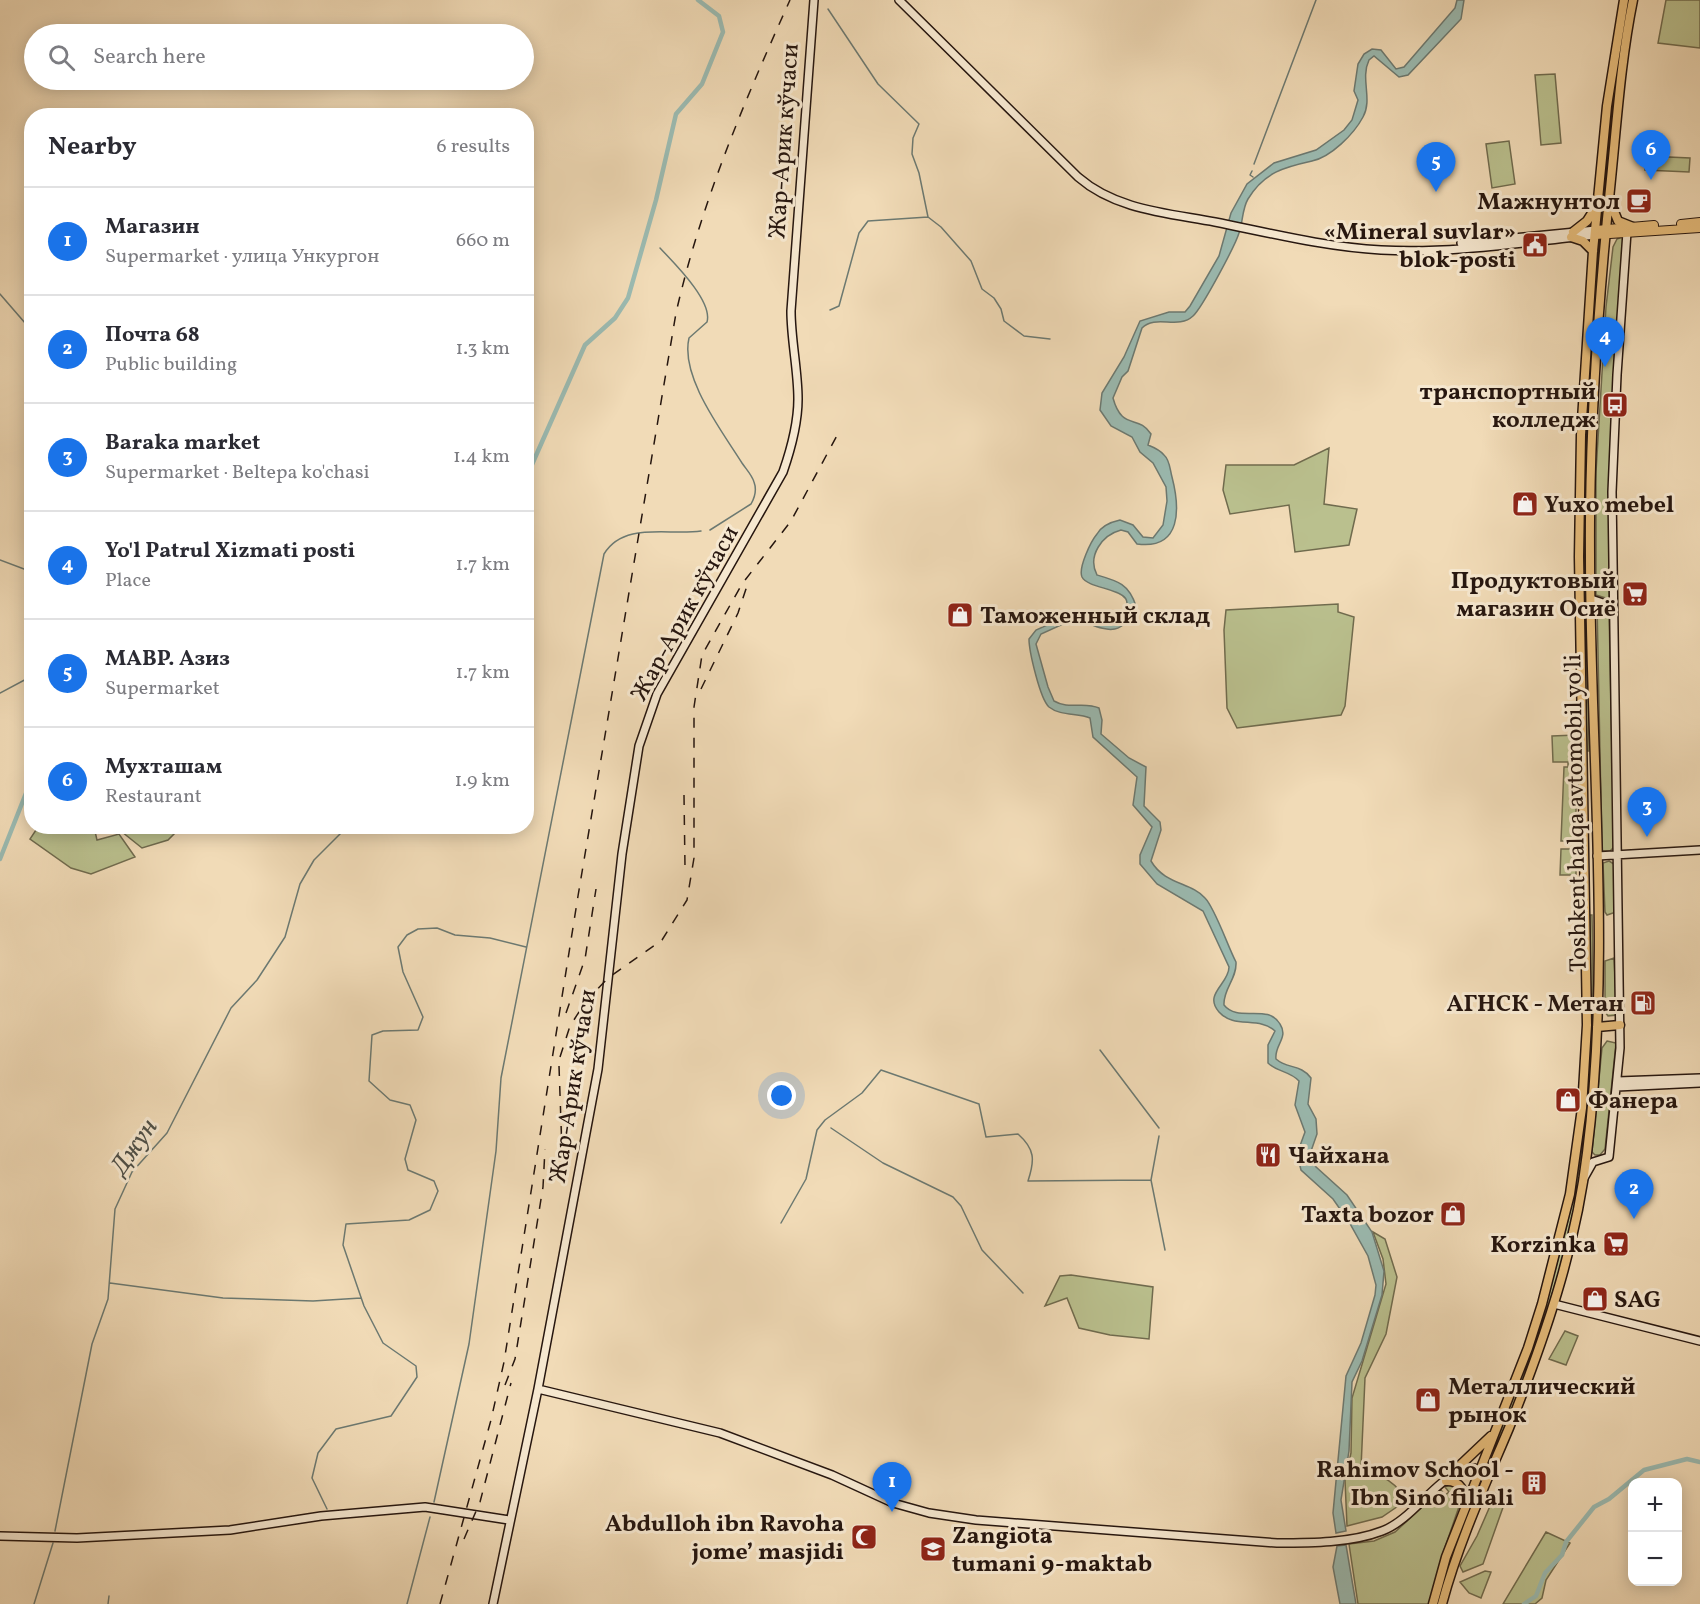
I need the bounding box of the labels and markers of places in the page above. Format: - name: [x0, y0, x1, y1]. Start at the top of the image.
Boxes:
- pin: 6: [1632, 130, 1670, 180]
- pin: 5: [1416, 142, 1456, 192]
- place label: Мажнунтол: [1477, 186, 1620, 220]
- cafe icon: Мажнунтол: [1624, 186, 1654, 216]
- place label: «Mineral suvlar» blok-posti: [1324, 216, 1516, 278]
- public building icon: «Mineral suvlar» blok-posti: [1520, 230, 1550, 260]
- pin: 4: [1586, 318, 1624, 367]
- place label: транспортный колледж: [1420, 376, 1596, 438]
- bus stop icon: транспортный колледж: [1600, 390, 1630, 420]
- shop icon: Yuxo mebel: [1510, 489, 1540, 519]
- place label: Yuxo mebel: [1544, 489, 1674, 523]
- place label: Продуктовый магазин Осиё: [1451, 565, 1616, 627]
- supermarket icon: Продуктовый магазин Осиё: [1620, 579, 1650, 609]
- shop icon: Таможенный склад: [945, 600, 975, 630]
- place label: Таможенный склад: [980, 600, 1211, 634]
- pin: 3: [1628, 788, 1666, 837]
- place label: АГНСК - Метан: [1447, 988, 1624, 1022]
- fuel station icon: АГНСК - Метан: [1628, 988, 1658, 1018]
- shop icon: Фанера: [1553, 1085, 1583, 1115]
- place label: Фанера: [1588, 1085, 1678, 1119]
- restaurant icon: Чайхана: [1253, 1140, 1283, 1170]
- place label: Чайхана: [1288, 1140, 1390, 1174]
- pin: 2: [1614, 1170, 1654, 1219]
- place label: Taxta bozor: [1301, 1199, 1434, 1233]
- shop icon: Taxta bozor: [1438, 1199, 1468, 1229]
- place label: Korzinka: [1490, 1229, 1596, 1263]
- supermarket icon: Korzinka: [1601, 1229, 1631, 1259]
- shop icon: SAG: [1580, 1284, 1610, 1314]
- place label: SAG: [1614, 1284, 1661, 1318]
- place label: Металлический рынок: [1448, 1371, 1635, 1433]
- shop icon: Металлический рынок: [1413, 1385, 1443, 1415]
- place label: Rahimov School - Ibn Sino filiali: [1316, 1454, 1514, 1516]
- pin: 1: [872, 1462, 912, 1512]
- building icon: Rahimov School - Ibn Sino filiali: [1519, 1468, 1549, 1498]
- place label: Abdulloh ibn Ravoha jome’ masjidi: [605, 1508, 844, 1570]
- place label: Zangiota tumani 9-maktab: [952, 1520, 1152, 1582]
- mosque icon: Abdulloh ibn Ravoha jome’ masjidi: [849, 1522, 879, 1552]
- school or university icon: Zangiota tumani 9-maktab: [918, 1534, 948, 1564]

